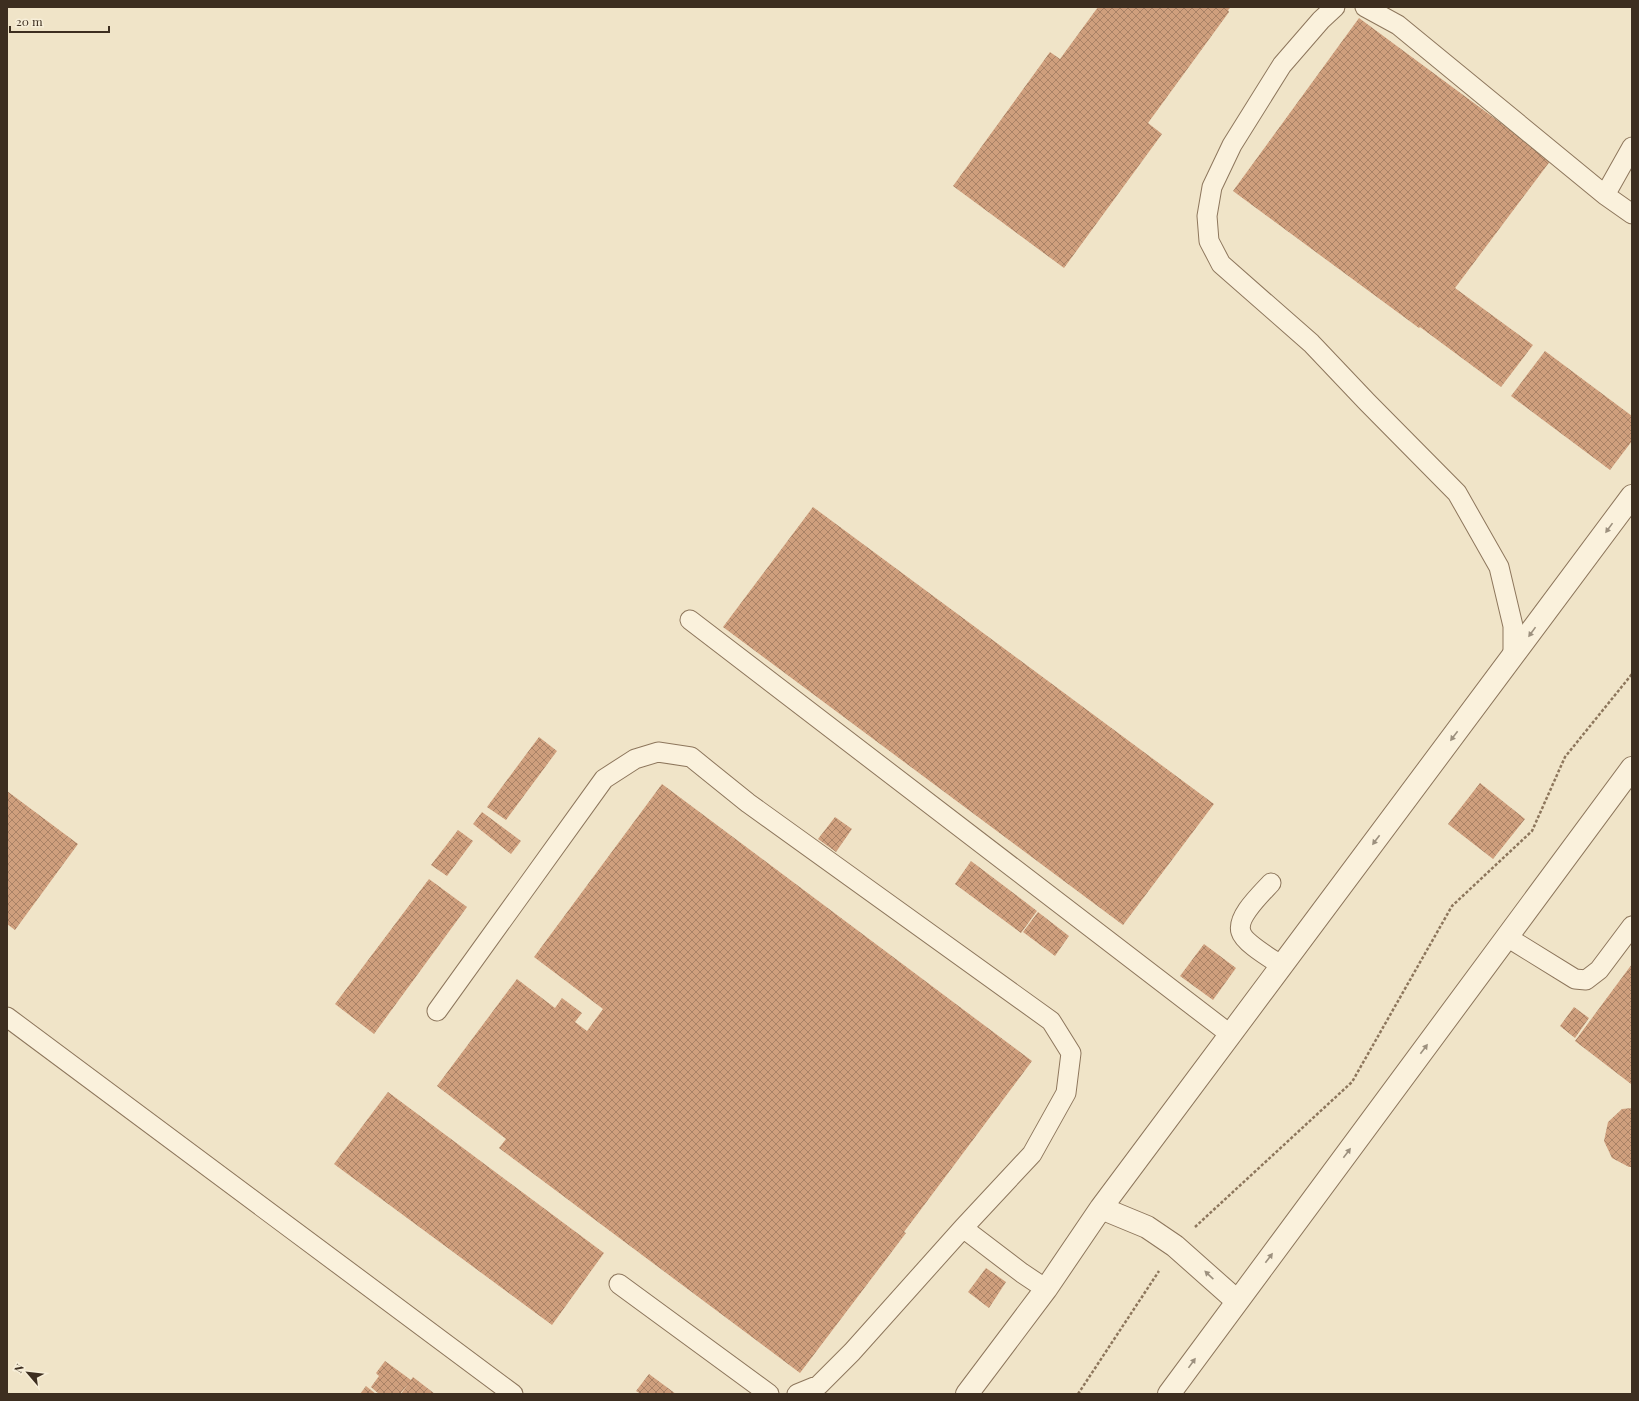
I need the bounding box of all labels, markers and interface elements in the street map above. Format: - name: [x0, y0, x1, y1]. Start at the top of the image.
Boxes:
- scale bar: [10, 8, 109, 34]
- text: 20 m: [16, 13, 43, 29]
- one-way arrow: [1605, 522, 1613, 533]
- one-way arrow: [1528, 627, 1536, 637]
- one-way arrow: [1450, 731, 1458, 742]
- one-way arrow: [1372, 835, 1380, 846]
- one-way arrow: [1420, 1044, 1428, 1054]
- one-way arrow: [1342, 1148, 1351, 1159]
- one-way arrow: [1265, 1253, 1273, 1263]
- one-way arrow: [1204, 1270, 1214, 1279]
- north arrow: [8, 1353, 48, 1393]
- one-way arrow: [1188, 1357, 1196, 1368]
- text: N: [10, 1361, 27, 1375]

